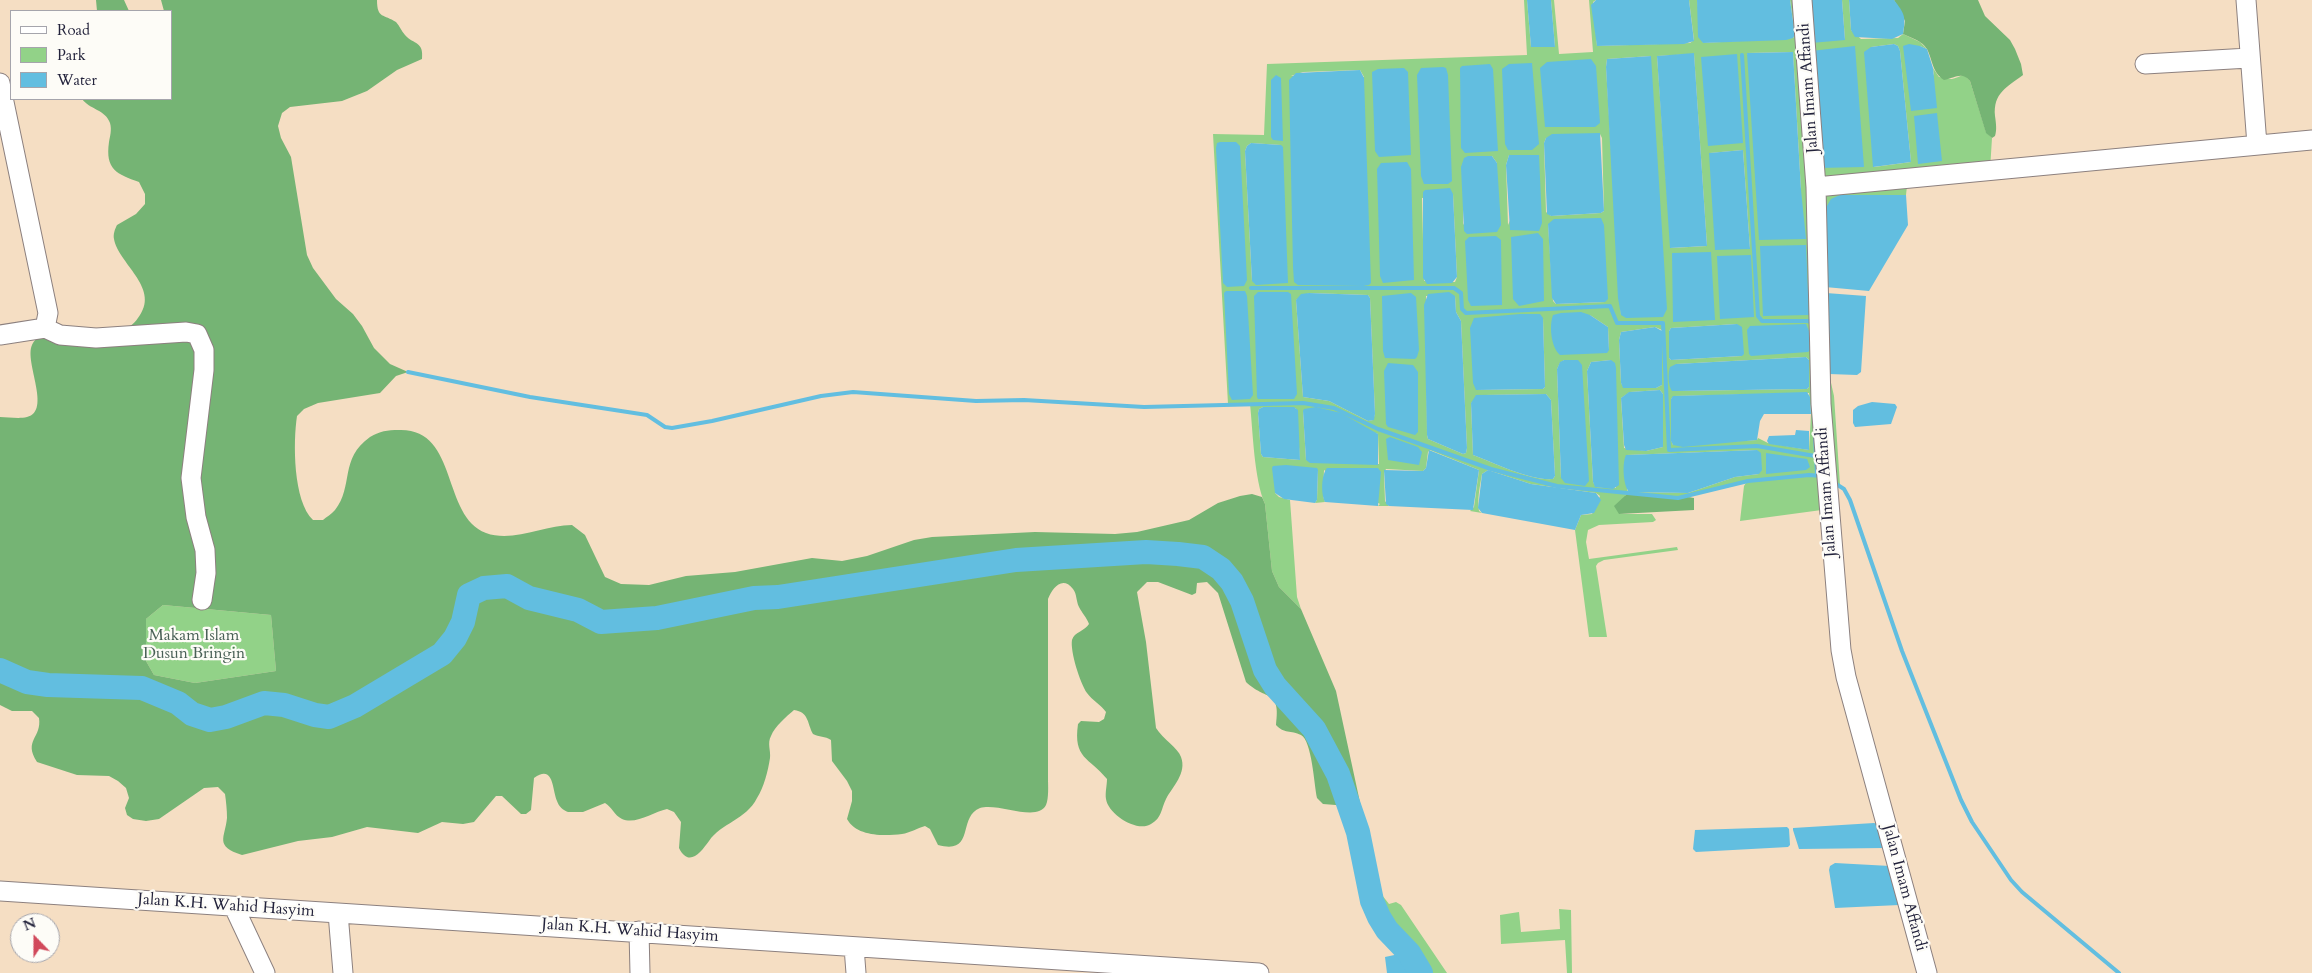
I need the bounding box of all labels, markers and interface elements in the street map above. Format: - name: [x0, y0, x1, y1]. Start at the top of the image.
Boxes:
- legend: [10, 10, 172, 100]
- text: Road: [57, 20, 90, 40]
- street label: Jalan Imam Affandi: [1795, 22, 1823, 154]
- text: Park: [57, 45, 86, 65]
- text: Water: [57, 70, 97, 90]
- street label: Jalan Imam Affandi: [1813, 426, 1841, 558]
- park label: Makam Islam Dusun Bringin: [143, 626, 245, 664]
- street label: Jalan Imam Affandi: [1878, 823, 1930, 953]
- street label: Jalan K.H. Wahid Hasyim: [137, 890, 315, 922]
- north arrow: [10, 913, 60, 963]
- text: N: [20, 913, 39, 936]
- street label: Jalan K.H. Wahid Hasyim: [541, 915, 719, 947]

